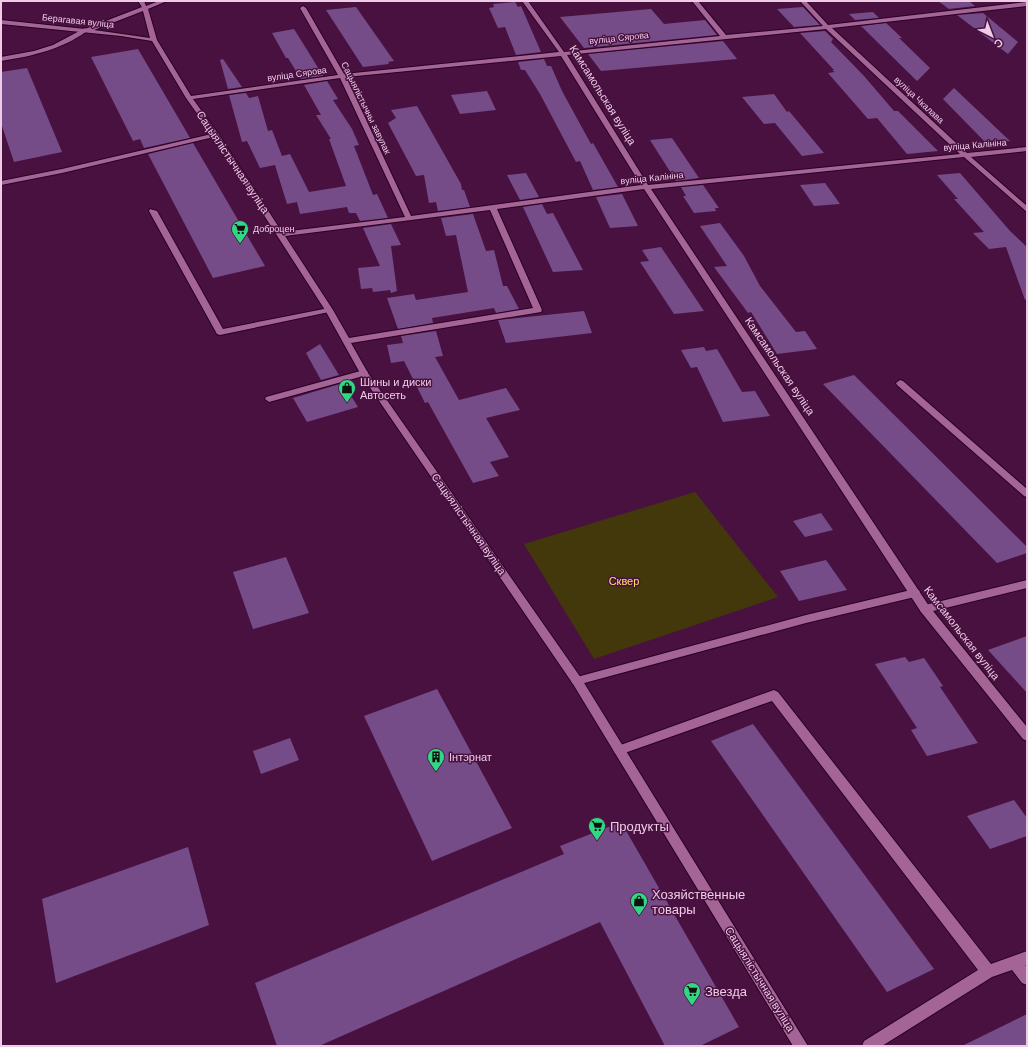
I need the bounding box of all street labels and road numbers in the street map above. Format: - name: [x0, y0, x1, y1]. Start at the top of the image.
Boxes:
- street label: Берагавая вуліца: [41, 12, 115, 30]
- street label: вуліца Сярова: [589, 30, 649, 46]
- street label: Камсамольская вуліца: [567, 43, 639, 148]
- street label: Сацыялістычны завулак: [339, 60, 393, 156]
- street label: вуліца Сярова: [267, 65, 327, 83]
- street label: вуліца Чкалава: [892, 75, 946, 125]
- street label: Сацыялістычная вуліца: [194, 109, 272, 216]
- street label: вуліца Калініна: [943, 137, 1007, 153]
- street label: вуліца Калініна: [620, 170, 684, 186]
- street label: Камсамольская вуліца: [743, 315, 818, 418]
- street label: Сацыялістычная вуліца: [429, 471, 509, 578]
- street label: Камсамольская вуліца: [922, 584, 1003, 683]
- street label: Сацыялістычная вуліца: [723, 925, 798, 1034]

